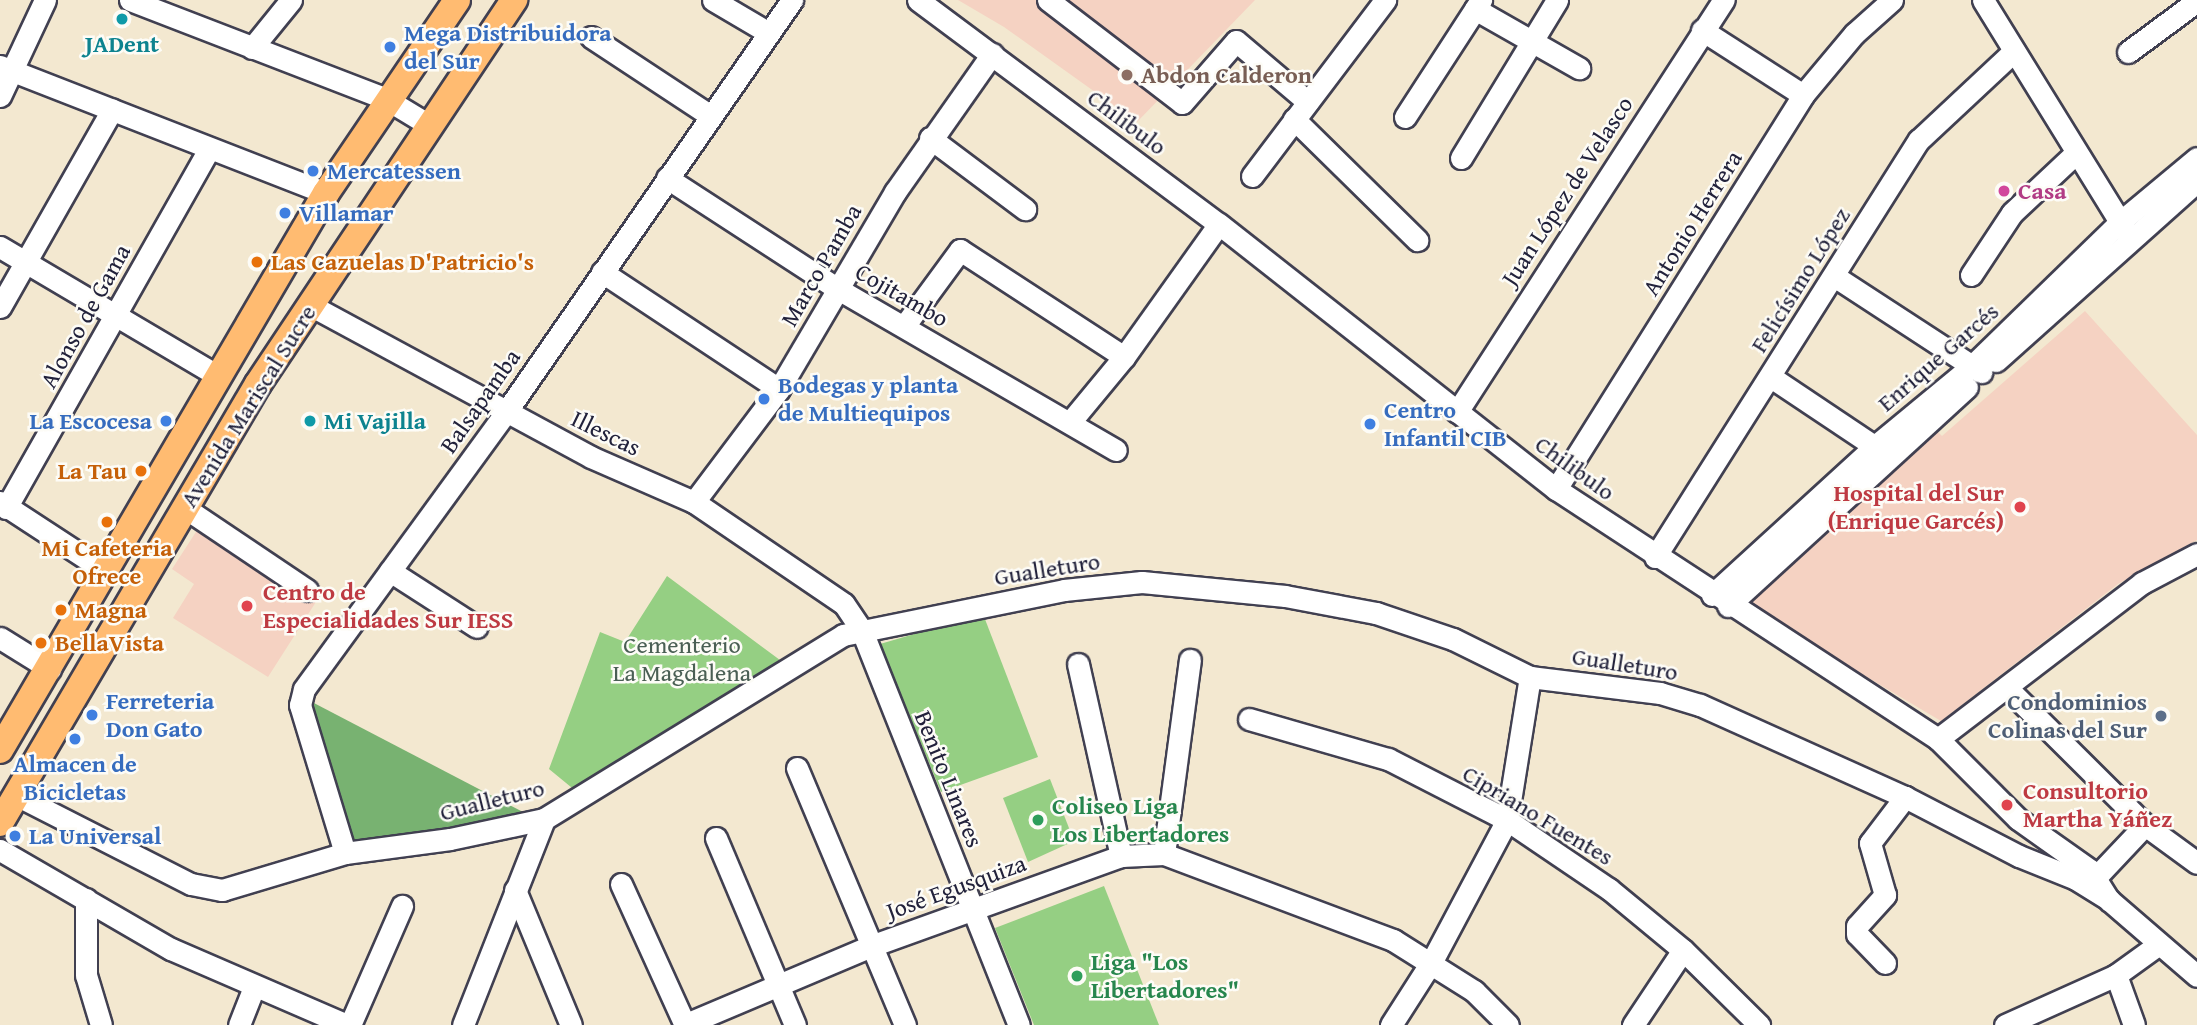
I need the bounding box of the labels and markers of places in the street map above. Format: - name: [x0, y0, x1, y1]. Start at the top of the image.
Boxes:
- marker: JADent: [114, 11, 130, 27]
- place label: Mega Distribuidora del Sur: [404, 19, 612, 75]
- place label: JADent: [85, 30, 159, 58]
- marker: Mega Distribuidora del Sur: [382, 39, 398, 55]
- place label: Abdon Calderon: [1141, 61, 1312, 89]
- marker: Abdon Calderon: [1119, 67, 1135, 83]
- place label: Mercatessen: [327, 157, 461, 185]
- marker: Mercatessen: [305, 163, 321, 179]
- place label: Casa: [2018, 177, 2066, 205]
- marker: Casa: [1996, 183, 2012, 199]
- place label: Villamar: [299, 199, 394, 227]
- marker: Villamar: [277, 205, 293, 221]
- place label: Las Cazuelas D'Patricio's: [271, 248, 534, 276]
- marker: Las Cazuelas D'Patricio's: [249, 254, 265, 270]
- place label: Bodegas y planta de Multiequipos: [778, 371, 958, 427]
- marker: Bodegas y planta de Multiequipos: [756, 391, 772, 407]
- place label: Centro Infantil CIB: [1384, 396, 1507, 452]
- place label: La Escocesa: [29, 407, 152, 435]
- place label: Mi Vajilla: [324, 407, 426, 435]
- marker: La Escocesa: [158, 413, 174, 429]
- marker: Mi Vajilla: [302, 413, 318, 429]
- marker: Centro Infantil CIB: [1362, 416, 1378, 432]
- place label: La Tau: [58, 457, 127, 485]
- marker: La Tau: [133, 463, 149, 479]
- place label: Hospital del Sur (Enrique Garcés): [1827, 479, 2004, 535]
- marker: Hospital del Sur (Enrique Garcés): [2010, 497, 2030, 517]
- marker: Mi Cafeteria Ofrece: [99, 514, 115, 530]
- place label: Mi Cafeteria Ofrece: [41, 534, 173, 590]
- place label: Centro de Especialidades Sur IESS: [263, 578, 513, 634]
- place label: Magna: [75, 596, 147, 624]
- marker: Centro de Especialidades Sur IESS: [237, 596, 257, 616]
- marker: Magna: [53, 602, 69, 618]
- place label: BellaVista: [55, 629, 164, 657]
- marker: BellaVista: [33, 635, 49, 651]
- place label: Ferreteria Don Gato: [106, 687, 214, 743]
- place label: Condominios Colinas del Sur: [1988, 688, 2147, 744]
- marker: Ferreteria Don Gato: [84, 707, 100, 723]
- marker: Condominios Colinas del Sur: [2153, 708, 2169, 724]
- marker: Almacen de Bicicletas: [67, 731, 83, 747]
- place label: Almacen de Bicicletas: [13, 750, 137, 806]
- place label: Consultorio Martha Yáñez: [2023, 777, 2172, 833]
- place label: Coliseo Liga Los Libertadores: [1052, 792, 1229, 848]
- marker: Consultorio Martha Yáñez: [1997, 795, 2017, 815]
- marker: Coliseo Liga Los Libertadores: [1030, 812, 1046, 828]
- place label: La Universal: [29, 822, 161, 850]
- marker: La Universal: [7, 828, 23, 844]
- place label: Liga "Los Libertadores": [1091, 948, 1239, 1004]
- marker: Liga "Los Libertadores": [1069, 968, 1085, 984]

